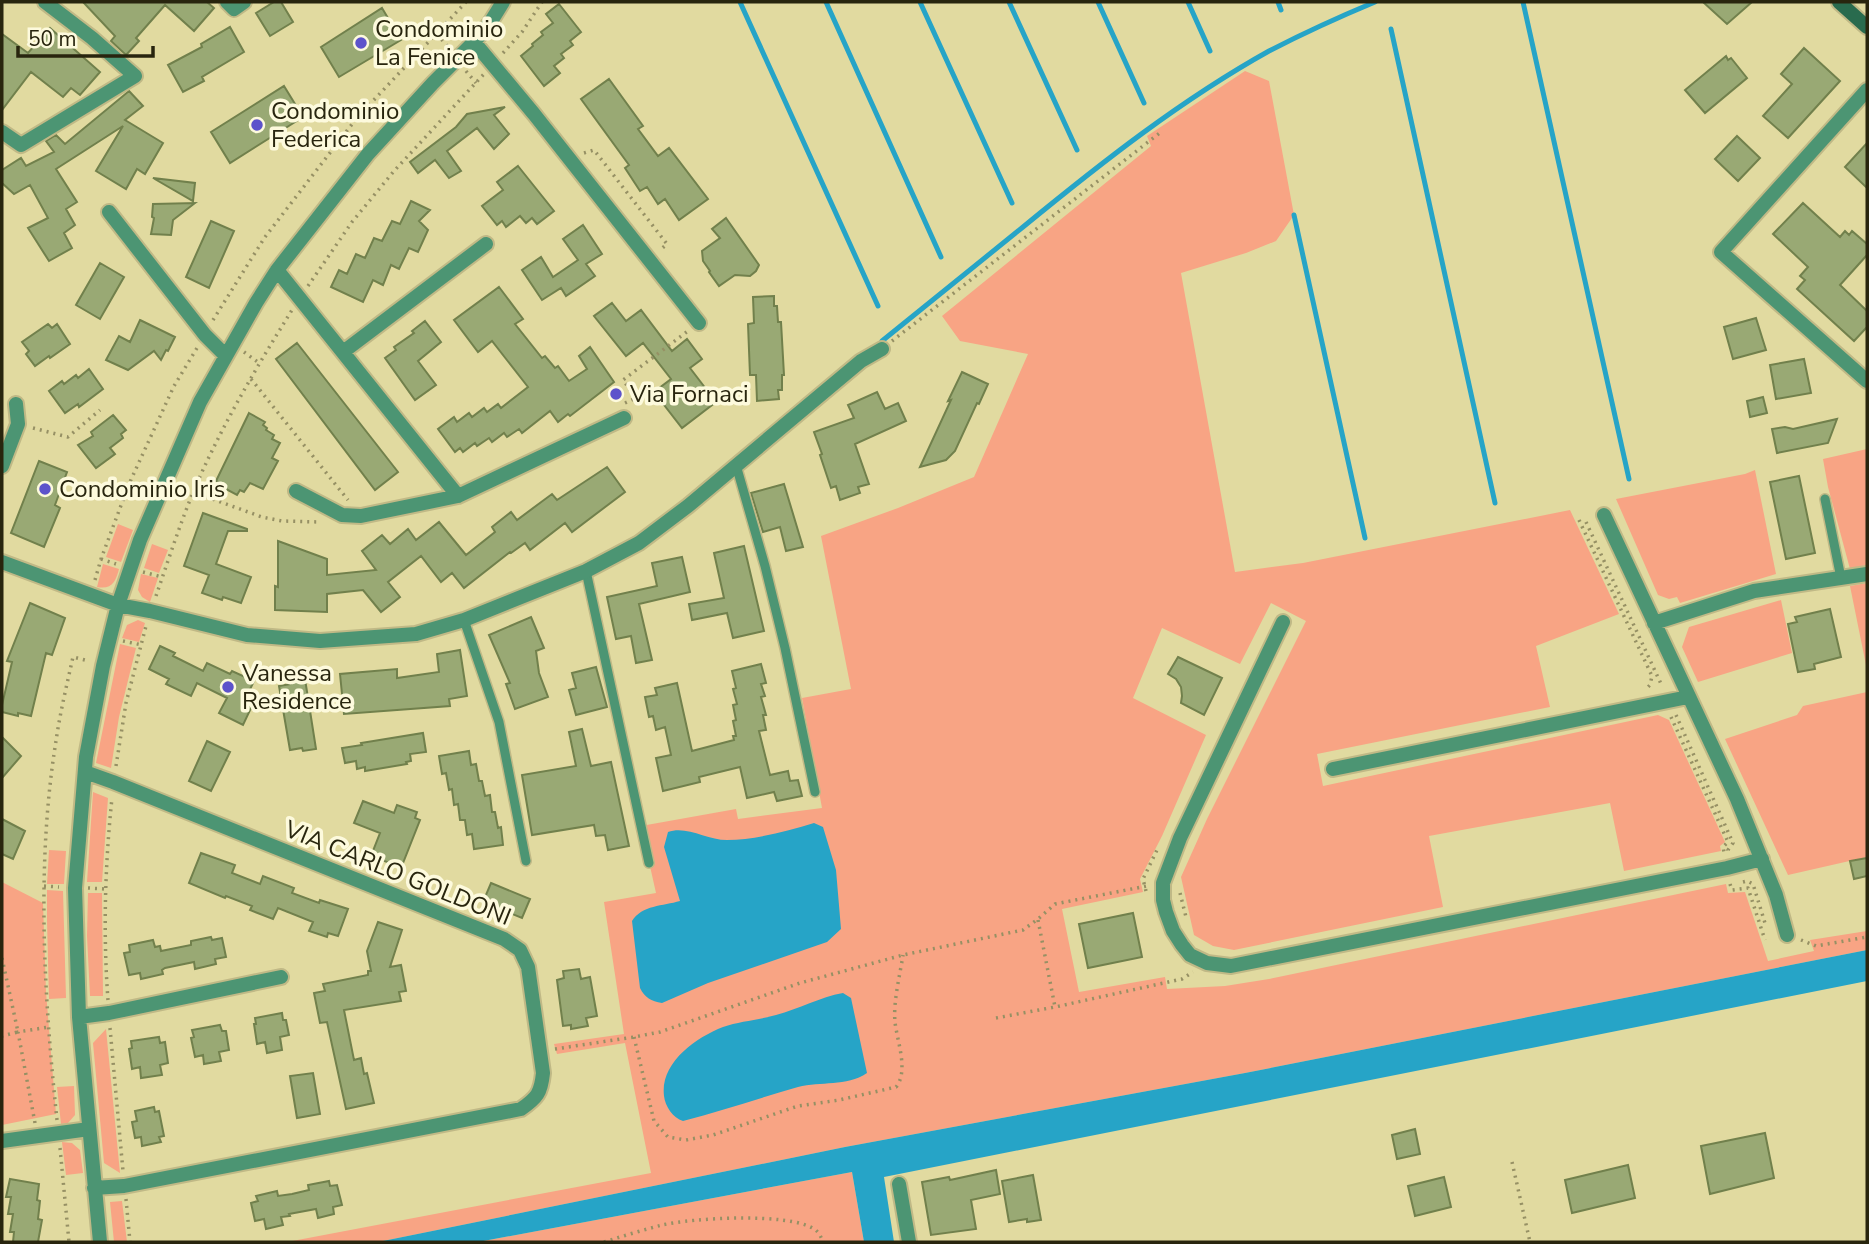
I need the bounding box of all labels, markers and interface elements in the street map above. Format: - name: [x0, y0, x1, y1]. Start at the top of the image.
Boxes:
- place label: Condominio La Fenice: [375, 13, 503, 73]
- scale bar: [18, 14, 152, 58]
- text: 50 m: [28, 25, 77, 53]
- marker: Condominio La Fenice: [353, 35, 369, 51]
- place label: Condominio Federica: [271, 95, 399, 155]
- marker: Condominio Federica: [249, 117, 265, 133]
- place label: Via Fornaci: [629, 378, 749, 410]
- marker: Via Fornaci: [608, 386, 624, 402]
- place label: Condominio Iris: [59, 473, 225, 505]
- marker: Condominio Iris: [37, 481, 53, 497]
- place label: Vanessa Residence: [241, 657, 352, 717]
- marker: Vanessa Residence: [220, 679, 236, 695]
- street label: VIA CARLO GOLDONI: [279, 813, 516, 933]

